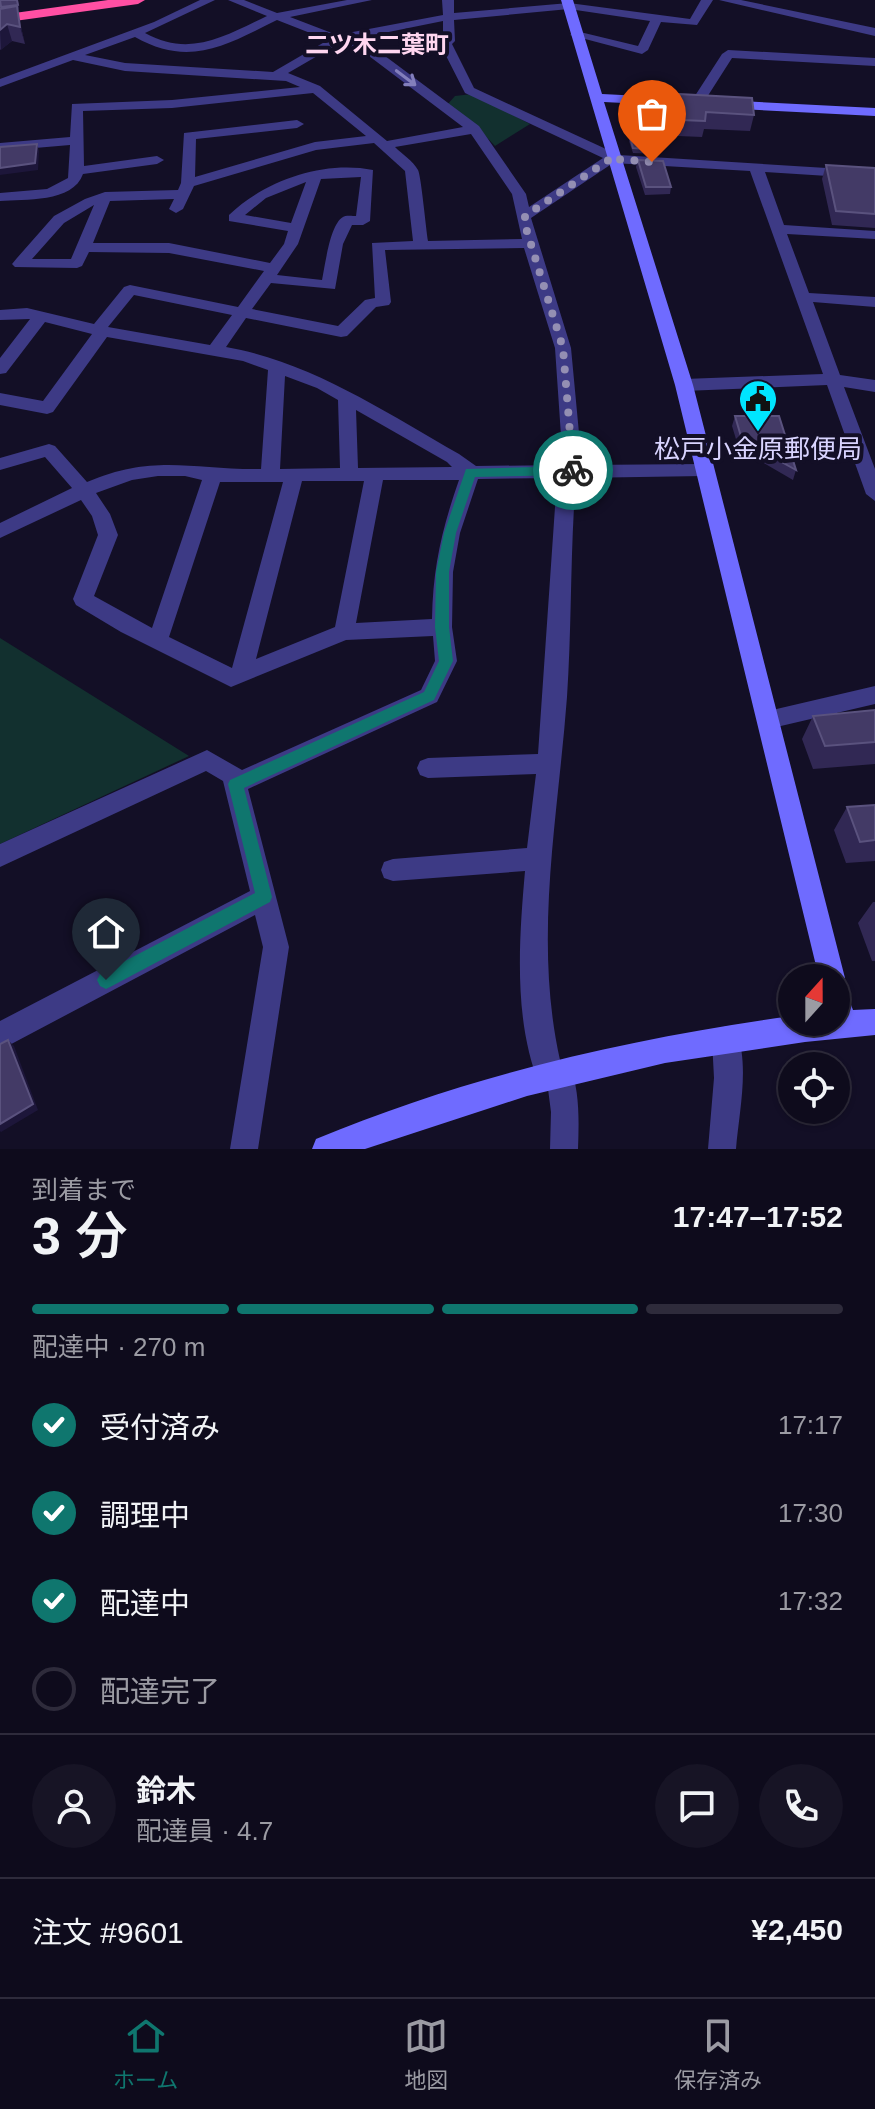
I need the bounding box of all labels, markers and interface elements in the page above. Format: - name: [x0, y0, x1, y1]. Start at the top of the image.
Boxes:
- district label: 二ツ木二葉町: [305, 31, 449, 58]
- one-way arrow: [395, 69, 416, 86]
- pin: [618, 80, 686, 162]
- icon: bag: [630, 92, 674, 136]
- public building icon: 松戸小金原郵便局: [737, 378, 779, 433]
- courier: [533, 430, 613, 510]
- place label: 松戸小金原郵便局: [654, 434, 862, 464]
- icon: bike: [551, 448, 595, 492]
- pin: [72, 898, 140, 980]
- icon: home: [84, 910, 128, 954]
- north arrow: [778, 964, 850, 1036]
- map controls: [778, 964, 850, 1124]
- button: locate: [778, 1052, 850, 1124]
- text: 到着まで: [32, 1175, 136, 1205]
- text: 17:47–17:52: [673, 1200, 843, 1233]
- text: 3 分: [32, 1207, 127, 1265]
- text: 配達中 · 270 m: [32, 1332, 205, 1362]
- icon: check: [32, 1403, 76, 1447]
- text: 17:17: [778, 1410, 843, 1440]
- text: 受付済み: [100, 1411, 220, 1444]
- icon: check: [32, 1491, 76, 1535]
- text: 17:30: [778, 1498, 843, 1528]
- text: 調理中: [100, 1499, 190, 1532]
- icon: check: [32, 1579, 76, 1623]
- text: 17:32: [778, 1586, 843, 1616]
- text: 配達中: [100, 1587, 190, 1620]
- text: 配達完了: [100, 1675, 220, 1708]
- button: person: [32, 1764, 116, 1848]
- button: chat: [655, 1764, 739, 1848]
- button: phone: [759, 1764, 843, 1848]
- text: 鈴木: [136, 1774, 196, 1807]
- text: 配達員 · 4.7: [136, 1816, 273, 1846]
- text: ¥2,450: [751, 1913, 843, 1946]
- text: 注文 #9601: [32, 1916, 184, 1949]
- tab: ホーム: [113, 2014, 178, 2094]
- tab: 地図: [404, 2014, 448, 2094]
- tab: 保存済み: [674, 2014, 762, 2094]

